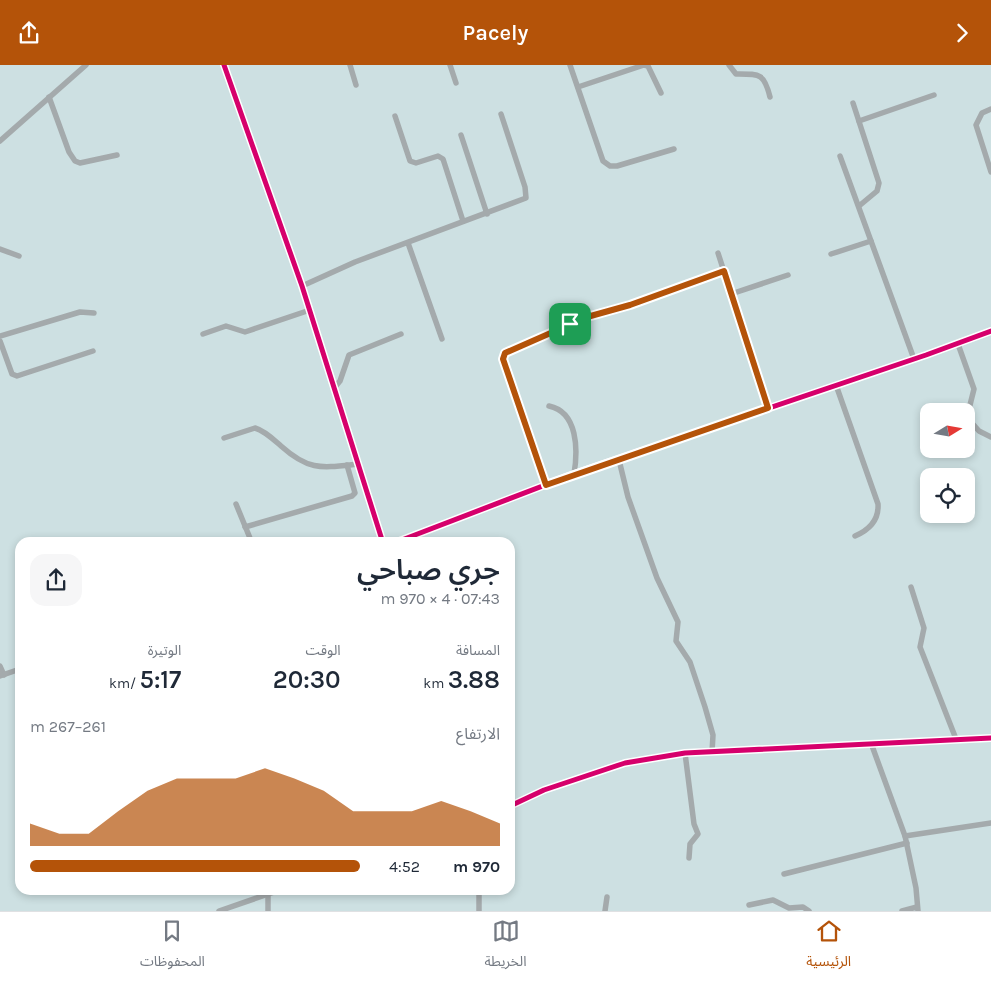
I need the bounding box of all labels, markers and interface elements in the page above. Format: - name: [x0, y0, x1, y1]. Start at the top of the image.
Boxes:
- icon: share: [15, 19, 43, 47]
- icon: forward: [948, 19, 976, 47]
- text: Pacely: [463, 20, 528, 46]
- pin: [549, 303, 591, 345]
- icon: arrive: [556, 310, 584, 338]
- north arrow: [920, 403, 975, 457]
- map controls: [920, 403, 975, 523]
- button: locate: [920, 468, 975, 523]
- text: جري صباحي: [357, 553, 500, 586]
- button: share: [30, 554, 82, 606]
- text: 07:43 · 4 × 970 m: [380, 589, 500, 608]
- text: الوتيرة: [148, 642, 181, 659]
- text: الوقت: [306, 642, 341, 659]
- text: المسافة: [456, 642, 500, 659]
- text: 5:17: [139, 665, 181, 694]
- text: 20:30: [273, 665, 341, 694]
- text: 3.88: [448, 665, 500, 694]
- text: /km: [109, 675, 139, 692]
- text: km: [423, 675, 448, 692]
- text: 261–267 m: [30, 717, 106, 736]
- text: الارتفاع: [456, 724, 500, 743]
- text: 4:52: [389, 857, 420, 876]
- text: 970 m: [453, 857, 500, 876]
- tab: المحفوظات: [140, 917, 205, 976]
- tab: الخريطة: [485, 917, 526, 976]
- tab: الرئيسية: [806, 917, 851, 976]

